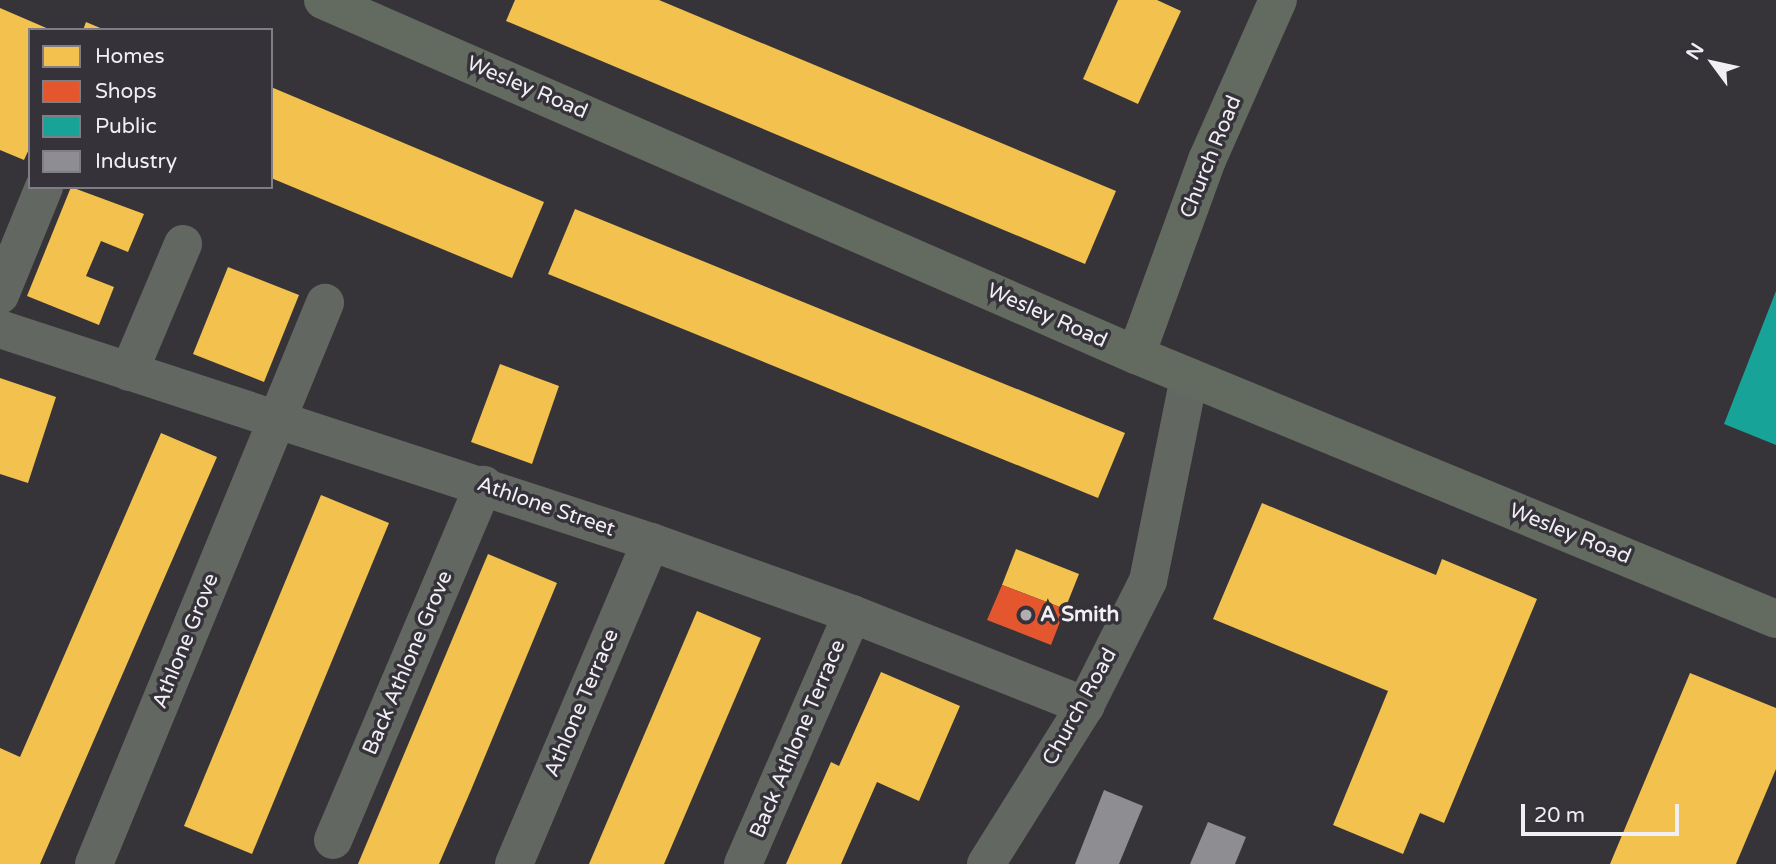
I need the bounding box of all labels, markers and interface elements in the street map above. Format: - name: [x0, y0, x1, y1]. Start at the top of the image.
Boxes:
- legend: [28, 28, 273, 189]
- north arrow: [1678, 28, 1748, 98]
- text: N: [1682, 39, 1709, 64]
- text: Homes: [95, 44, 165, 69]
- street label: Wesley Road: [463, 51, 591, 125]
- text: Shops: [95, 79, 157, 104]
- street label: Church Road: [1175, 92, 1247, 222]
- text: Public: [95, 114, 157, 139]
- text: Industry: [95, 149, 177, 174]
- street label: Wesley Road: [983, 278, 1111, 354]
- street label: Athlone Street: [474, 472, 618, 542]
- street label: Wesley Road: [1506, 498, 1634, 570]
- street label: Back Athlone Grove: [358, 567, 458, 759]
- street label: Athlone Grove: [147, 570, 225, 712]
- place label: A Smith: [1040, 602, 1119, 628]
- marker: A Smith: [1018, 607, 1034, 623]
- street label: Athlone Terrace: [539, 625, 625, 781]
- street label: Back Athlone Terrace: [745, 636, 851, 842]
- street label: Church Road: [1037, 644, 1123, 770]
- scale bar: [1524, 790, 1682, 834]
- text: 20 m: [1534, 803, 1585, 828]

